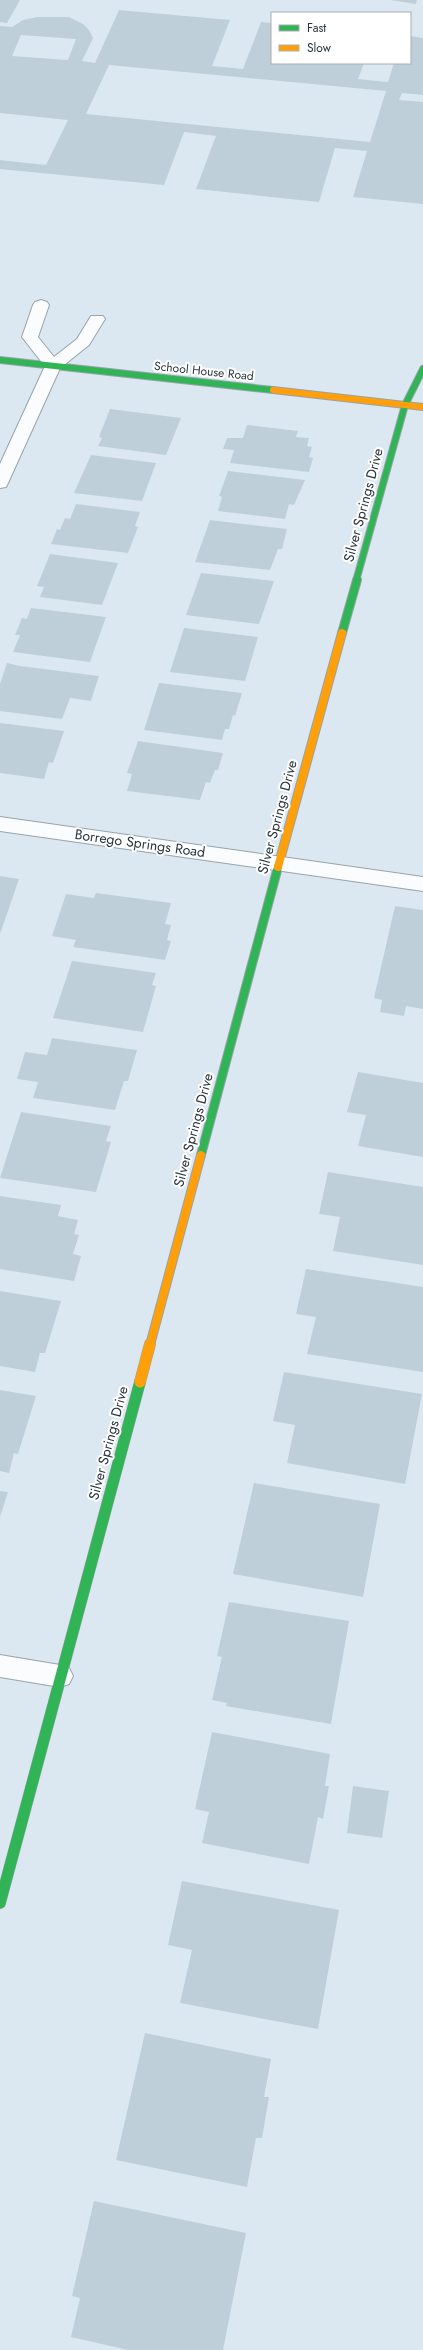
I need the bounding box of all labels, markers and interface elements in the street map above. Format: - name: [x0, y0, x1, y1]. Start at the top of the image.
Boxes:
- legend: [271, 12, 411, 64]
- text: Fast: [307, 19, 326, 37]
- text: Slow: [307, 39, 332, 57]
- street label: School House Road: [153, 357, 255, 385]
- street label: Silver Springs Drive: [338, 446, 388, 564]
- street label: Silver Springs Drive: [252, 758, 302, 876]
- street label: Borrego Springs Road: [74, 824, 206, 862]
- street label: Silver Springs Drive: [168, 1071, 218, 1189]
- street label: Silver Springs Drive: [83, 1384, 133, 1502]

